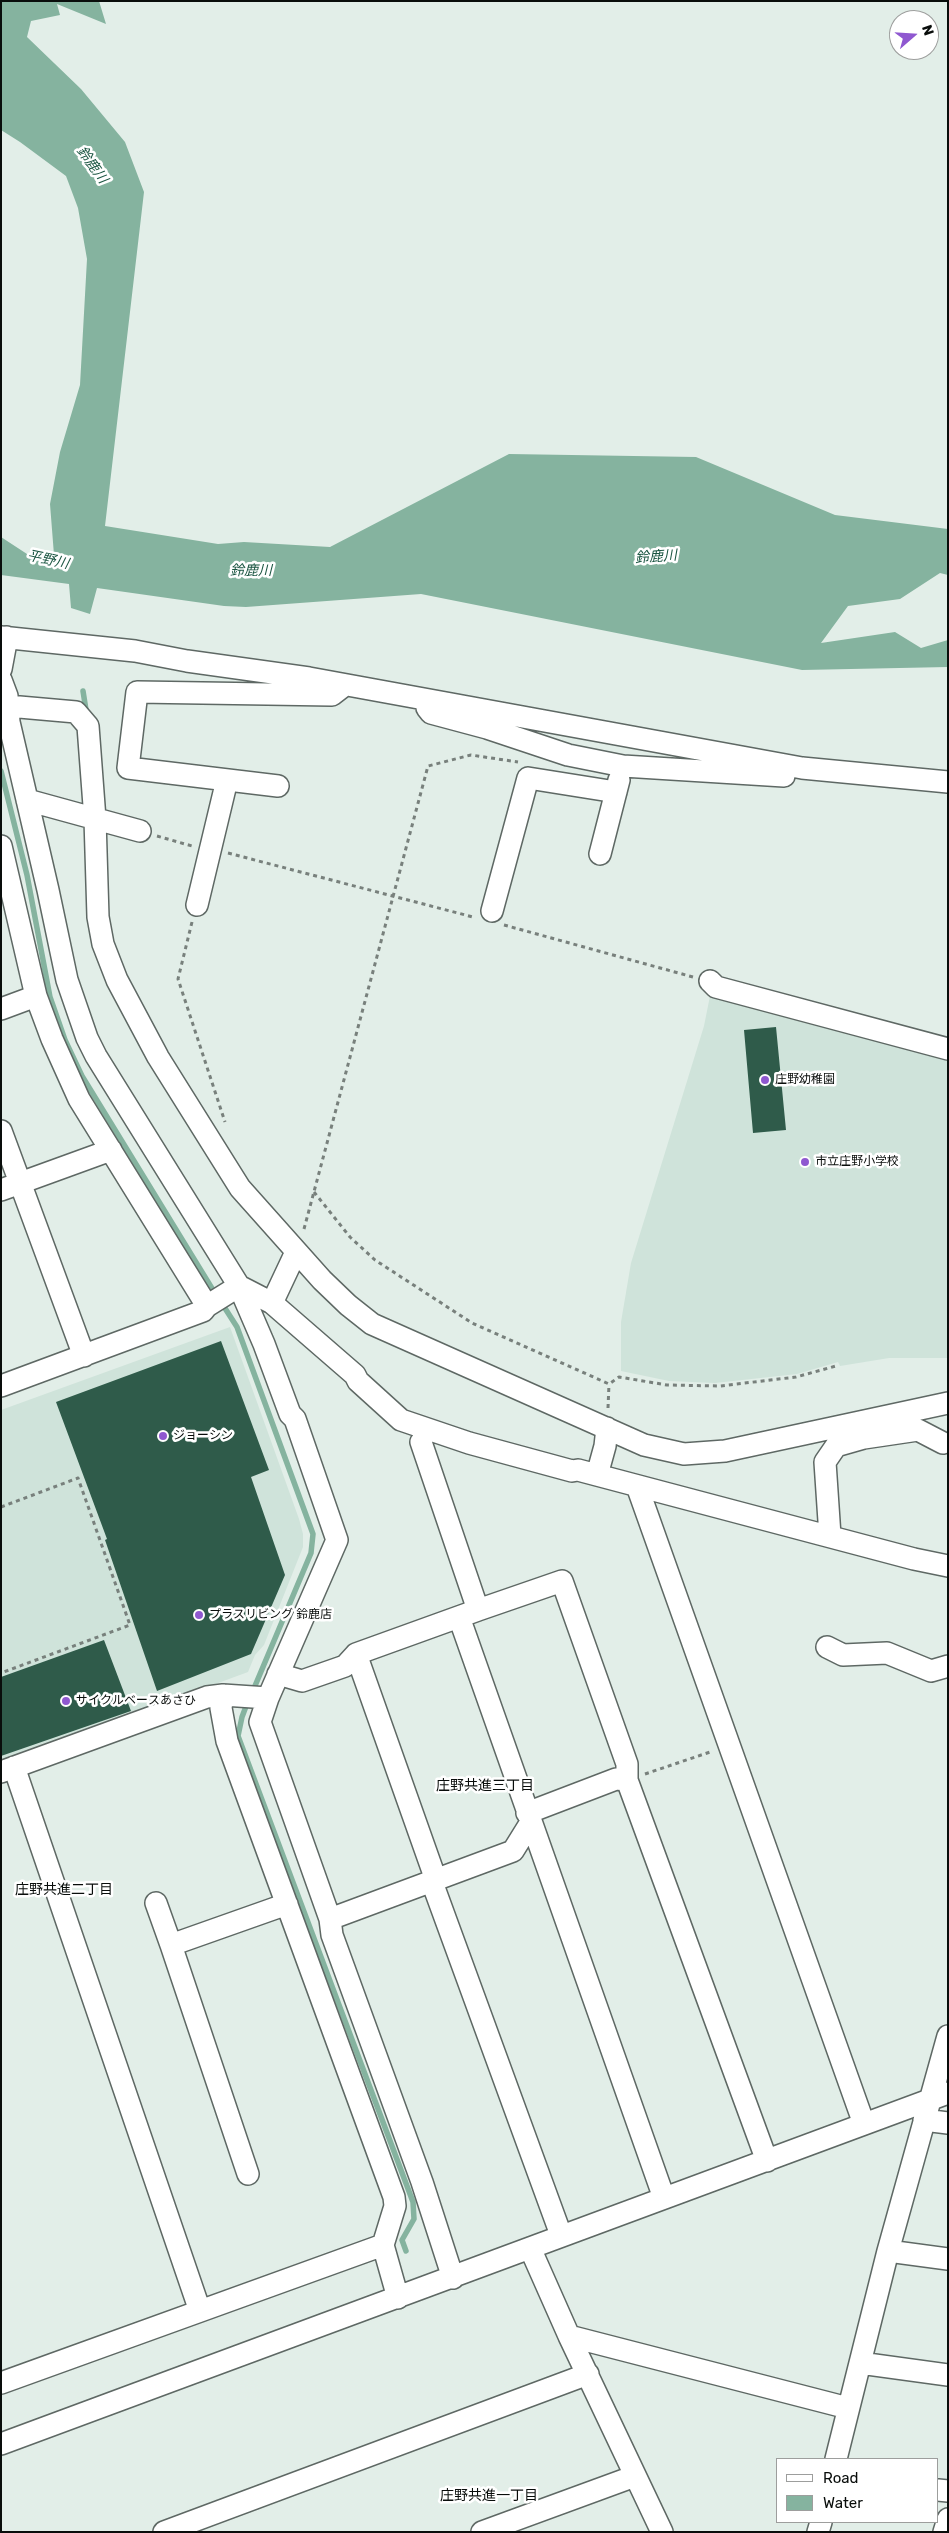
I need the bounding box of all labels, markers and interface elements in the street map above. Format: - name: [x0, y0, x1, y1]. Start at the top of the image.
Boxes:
- north arrow: [889, 10, 939, 60]
- text: N: [918, 23, 937, 38]
- water label: 鈴鹿川: [73, 143, 111, 187]
- water label: 平野川: [26, 547, 70, 573]
- water label: 鈴鹿川: [634, 547, 678, 567]
- water label: 鈴鹿川: [230, 563, 272, 579]
- place label: 庄野幼稚園: [775, 1073, 835, 1087]
- marker: 庄野幼稚園: [759, 1074, 771, 1086]
- place label: 市立庄野小学校: [815, 1155, 899, 1169]
- marker: 市立庄野小学校: [799, 1156, 811, 1168]
- place label: ジョーシン: [173, 1429, 233, 1443]
- marker: ジョーシン: [157, 1430, 169, 1442]
- place label: プラスリビング 鈴鹿店: [209, 1608, 332, 1622]
- marker: プラスリビング 鈴鹿店: [193, 1609, 205, 1621]
- place label: サイクルベースあさひ: [76, 1694, 196, 1708]
- marker: サイクルベースあさひ: [60, 1695, 72, 1707]
- district label: 庄野共進三丁目: [436, 1778, 534, 1794]
- district label: 庄野共進二丁目: [15, 1882, 113, 1898]
- legend: [776, 2458, 939, 2523]
- text: Road: [823, 2469, 859, 2487]
- district label: 庄野共進一丁目: [440, 2488, 538, 2504]
- text: Water: [823, 2494, 863, 2512]

